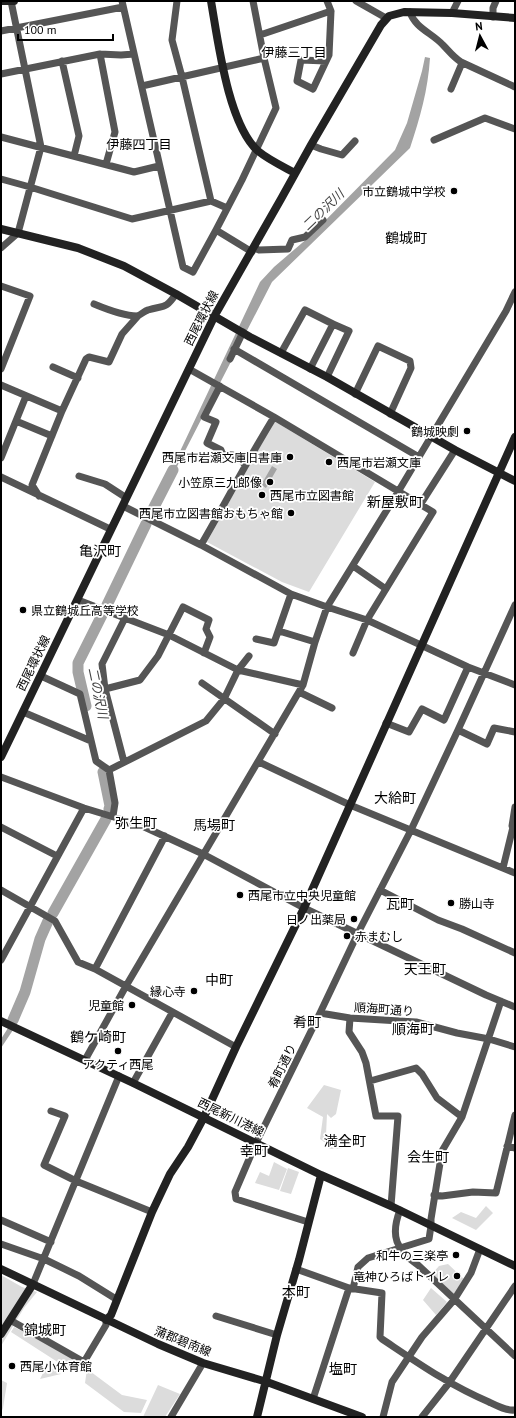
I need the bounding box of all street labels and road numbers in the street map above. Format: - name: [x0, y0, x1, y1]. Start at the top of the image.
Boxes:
- street label: 西尾環状線: [181, 288, 221, 348]
- street label: 西尾環状線: [13, 633, 53, 693]
- street label: 順海町通り: [354, 999, 414, 1019]
- street label: 肴町通り: [265, 1041, 299, 1091]
- street label: 西尾新川港線: [195, 1094, 267, 1140]
- street label: 蒲郡碧南線: [152, 1323, 214, 1359]

